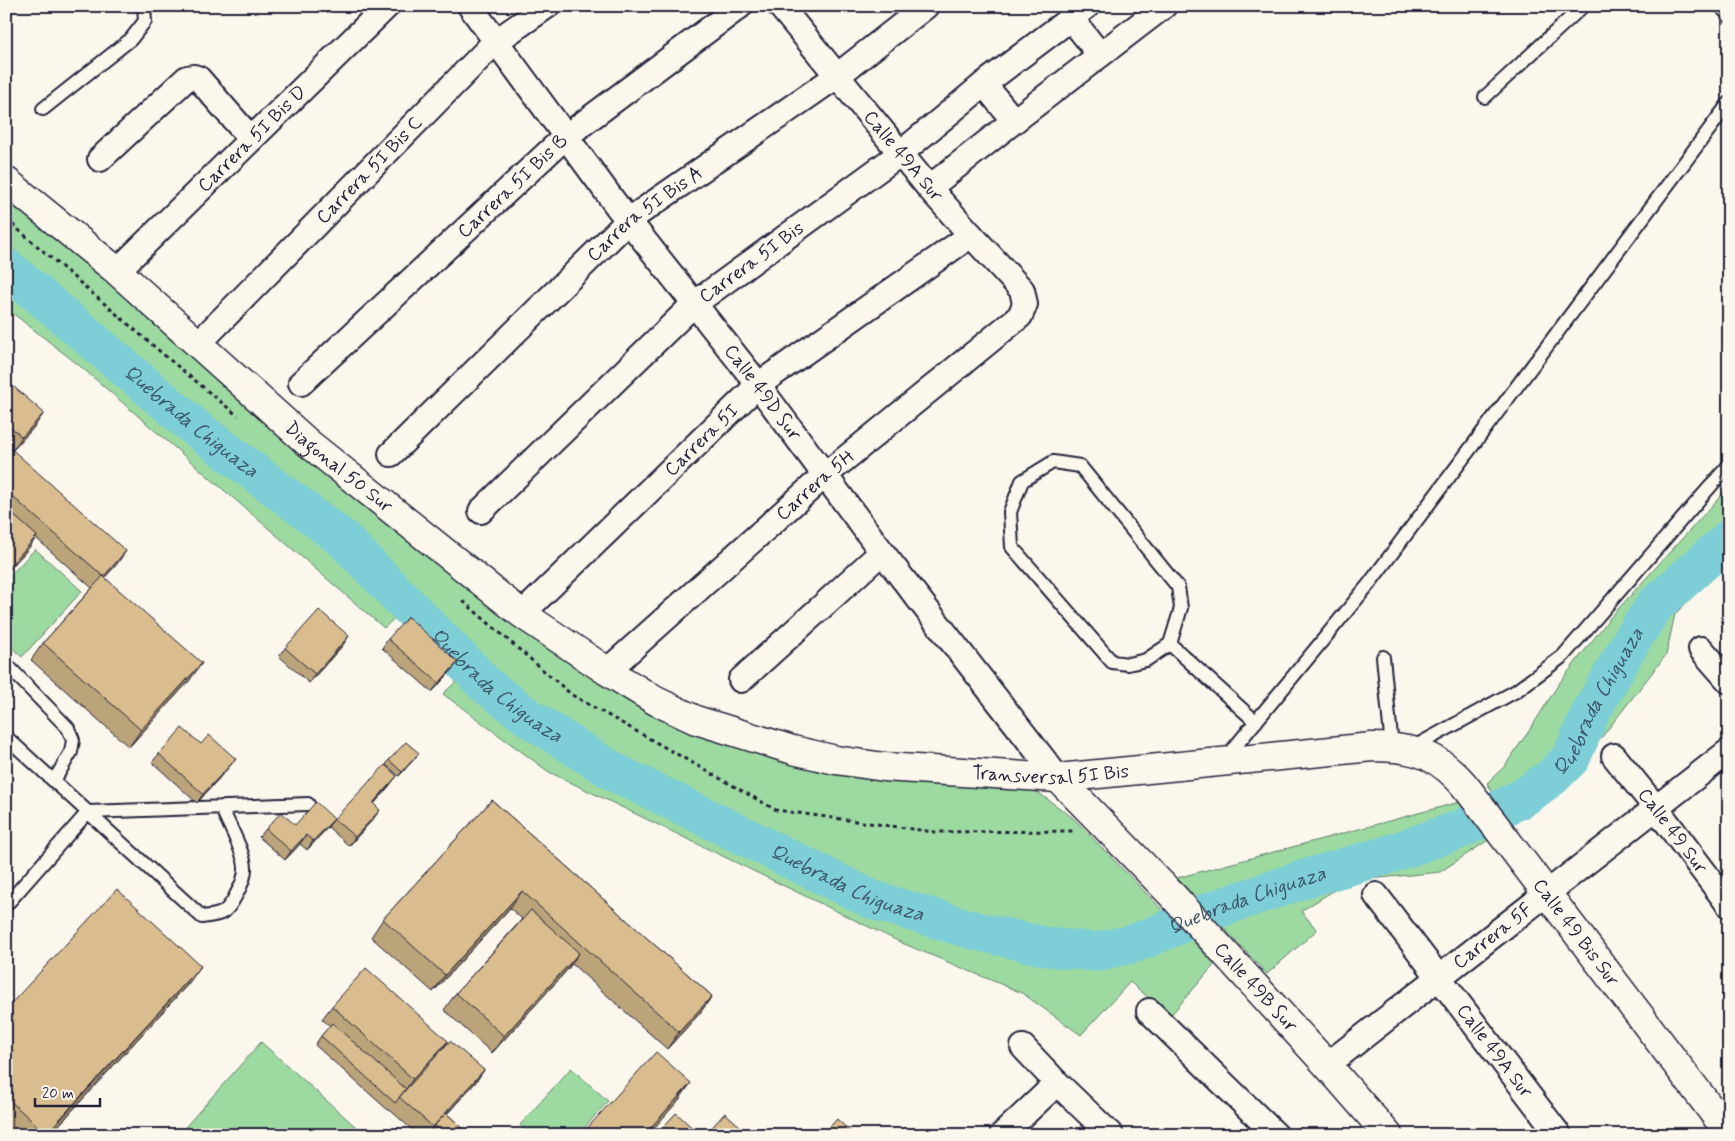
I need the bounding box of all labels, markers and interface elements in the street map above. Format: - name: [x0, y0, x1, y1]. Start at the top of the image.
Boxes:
- street label: Carrera 5I Bis D: [192, 80, 312, 198]
- street label: Calle 49A Sur: [858, 105, 948, 207]
- street label: Carrera 5I Bis C: [311, 111, 428, 229]
- street label: Carrera 5I Bis B: [452, 128, 573, 243]
- street label: Carrera 5I Bis A: [581, 160, 708, 267]
- street label: Carrera 5I Bis: [694, 215, 809, 309]
- street label: Calle 49D Sur: [719, 339, 807, 446]
- water label: Quebrada Chiguaza: [118, 359, 264, 484]
- street label: Carrera 5I: [659, 398, 744, 482]
- street label: Diagonal 50 Sur: [280, 416, 398, 518]
- street label: Carrera 5H: [770, 444, 859, 526]
- water label: Quebrada Chiguaza: [424, 622, 568, 750]
- water label: Quebrada Chiguaza: [1547, 622, 1650, 782]
- street label: Transversal 5I Bis: [971, 759, 1130, 791]
- street label: Calle 49 Sur: [1632, 783, 1713, 879]
- water label: Quebrada Chiguaza: [765, 838, 927, 928]
- water label: Quebrada Chiguaza: [1164, 860, 1329, 941]
- street label: Calle 49 Bis Sur: [1527, 873, 1626, 991]
- street label: Carrera 5F: [1448, 897, 1537, 975]
- street label: Calle 49B Sur: [1209, 937, 1303, 1037]
- street label: Calle 49A Sur: [1451, 999, 1539, 1103]
- scale bar: [35, 1076, 100, 1108]
- text: 20 m: [42, 1084, 74, 1104]

